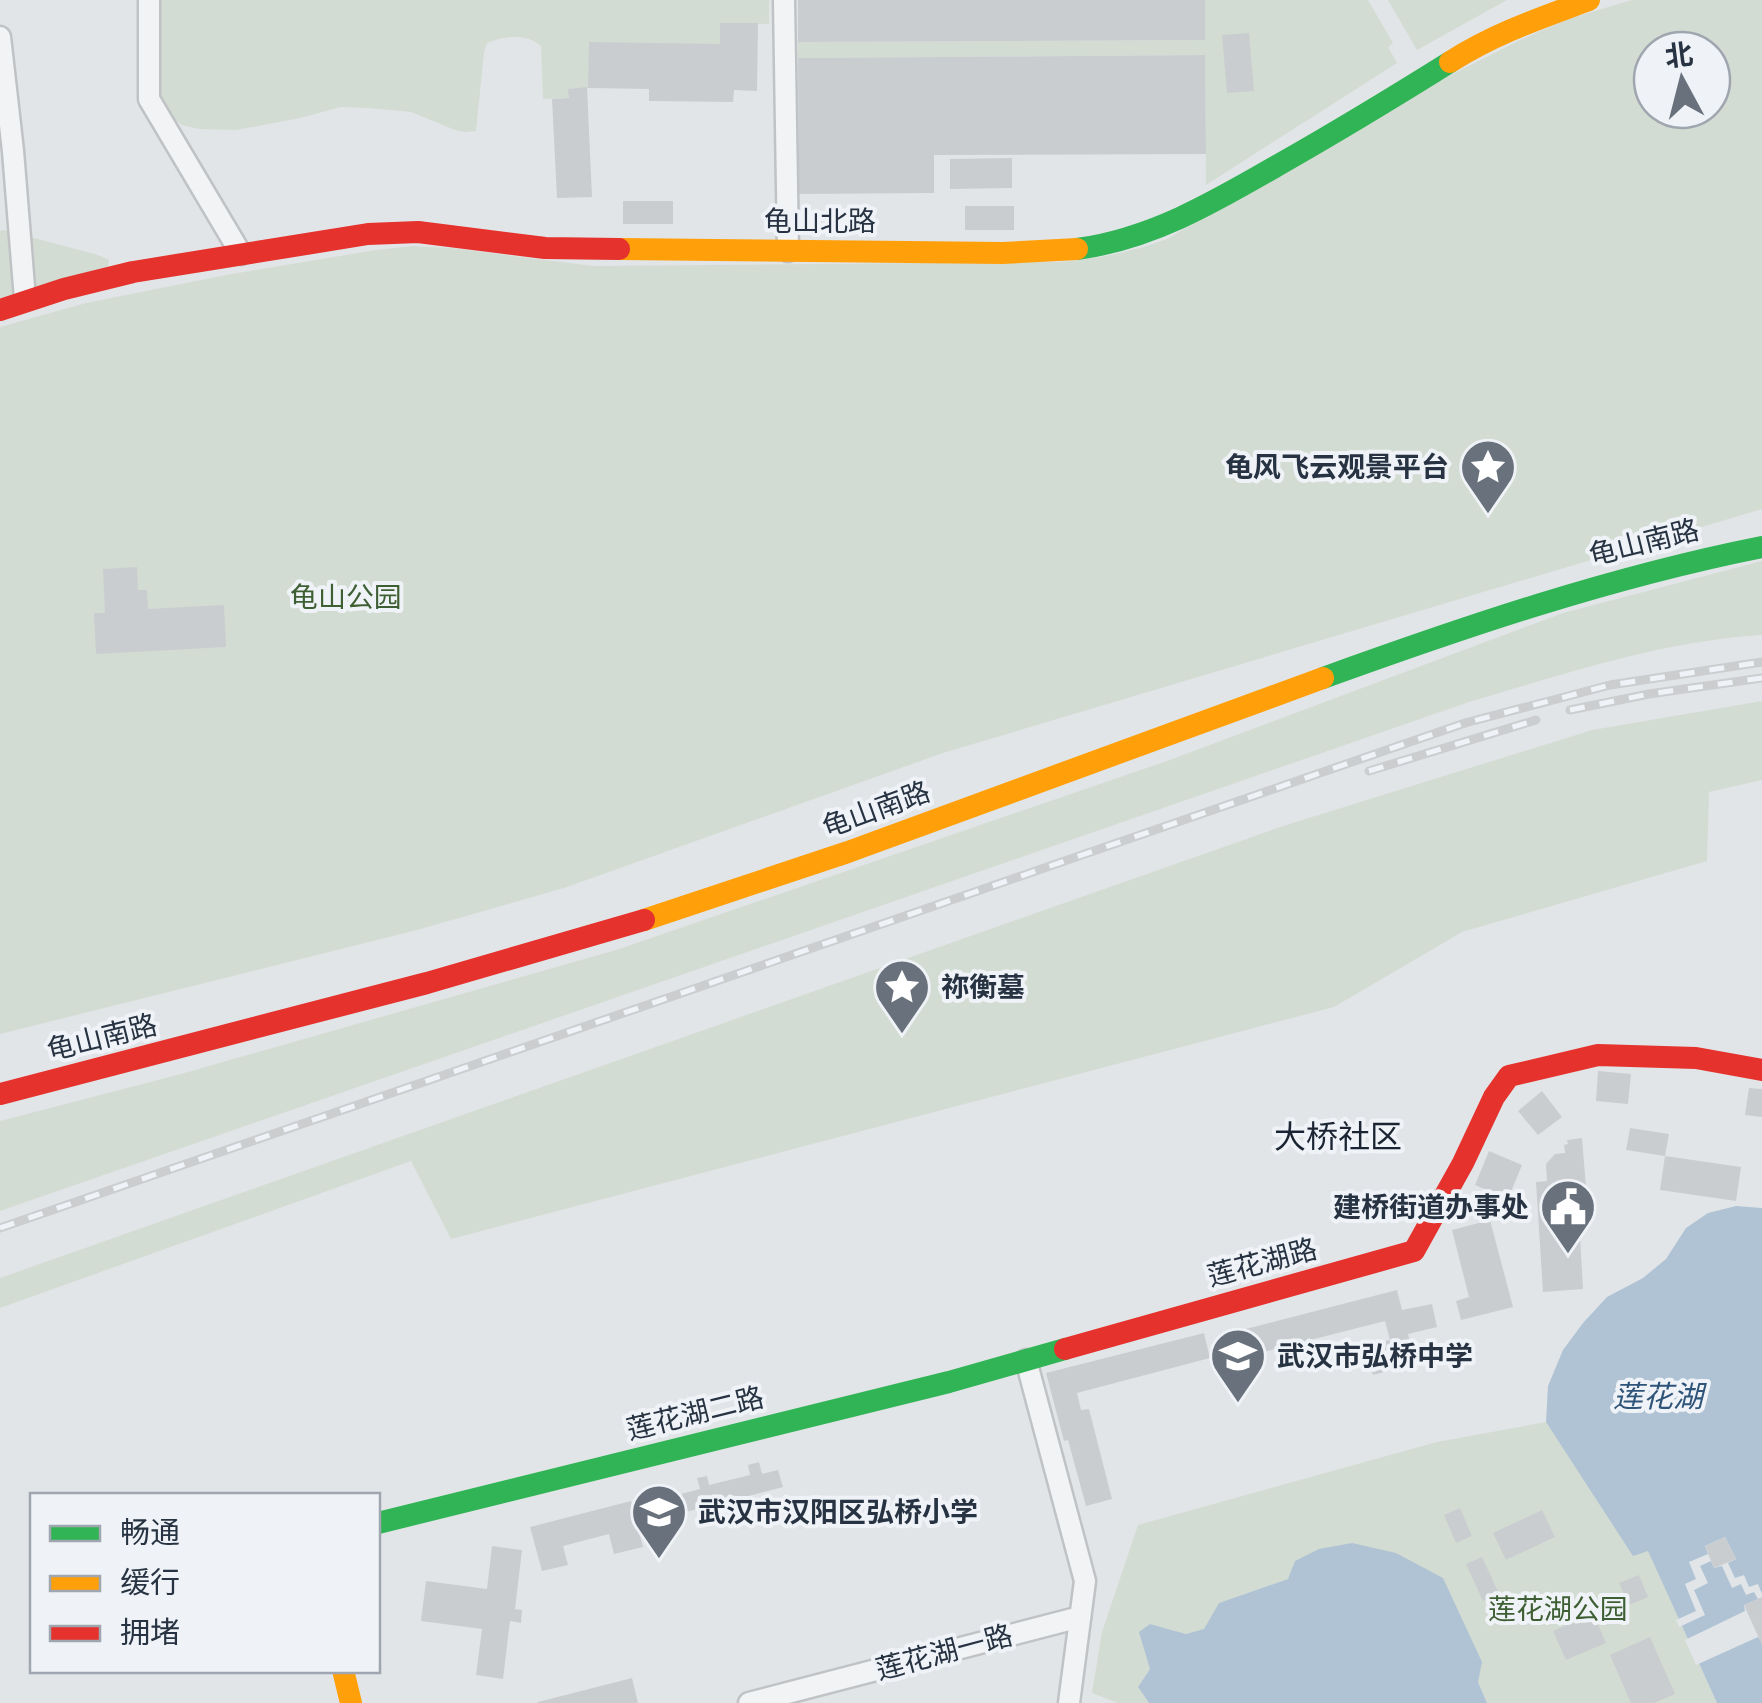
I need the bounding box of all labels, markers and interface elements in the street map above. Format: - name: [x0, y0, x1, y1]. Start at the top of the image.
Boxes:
- north arrow: [1632, 30, 1732, 130]
- text: 北: [1663, 35, 1695, 76]
- street label: 龟山北路: [764, 202, 876, 240]
- place icon: 龟风飞云观景平台: [1458, 437, 1518, 516]
- place label: 龟风飞云观景平台: [1225, 448, 1449, 486]
- street label: 龟山南路: [1585, 510, 1703, 574]
- park label: 龟山公园: [290, 578, 402, 616]
- street label: 龟山南路: [817, 772, 935, 846]
- place icon: 祢衡墓: [872, 957, 932, 1036]
- place label: 祢衡墓: [941, 968, 1025, 1006]
- street label: 龟山南路: [43, 1005, 161, 1069]
- district label: 大桥社区: [1274, 1115, 1402, 1158]
- public building icon: 建桥街道办事处: [1538, 1177, 1598, 1256]
- place label: 建桥街道办事处: [1333, 1188, 1529, 1226]
- street label: 莲花湖路: [1203, 1229, 1321, 1295]
- school or university icon: 武汉市弘桥中学: [1208, 1326, 1268, 1405]
- place label: 武汉市弘桥中学: [1277, 1337, 1473, 1375]
- water label: 莲花湖: [1613, 1376, 1707, 1416]
- street label: 莲花湖二路: [622, 1378, 768, 1448]
- school or university icon: 武汉市汉阳区弘桥小学: [629, 1482, 689, 1561]
- legend: [30, 1493, 380, 1673]
- place label: 武汉市汉阳区弘桥小学: [698, 1493, 978, 1531]
- text: 畅通: [120, 1512, 180, 1552]
- text: 缓行: [120, 1562, 180, 1602]
- park label: 莲花湖公园: [1488, 1590, 1628, 1628]
- text: 拥堵: [120, 1612, 180, 1652]
- street label: 莲花湖一路: [871, 1616, 1017, 1688]

